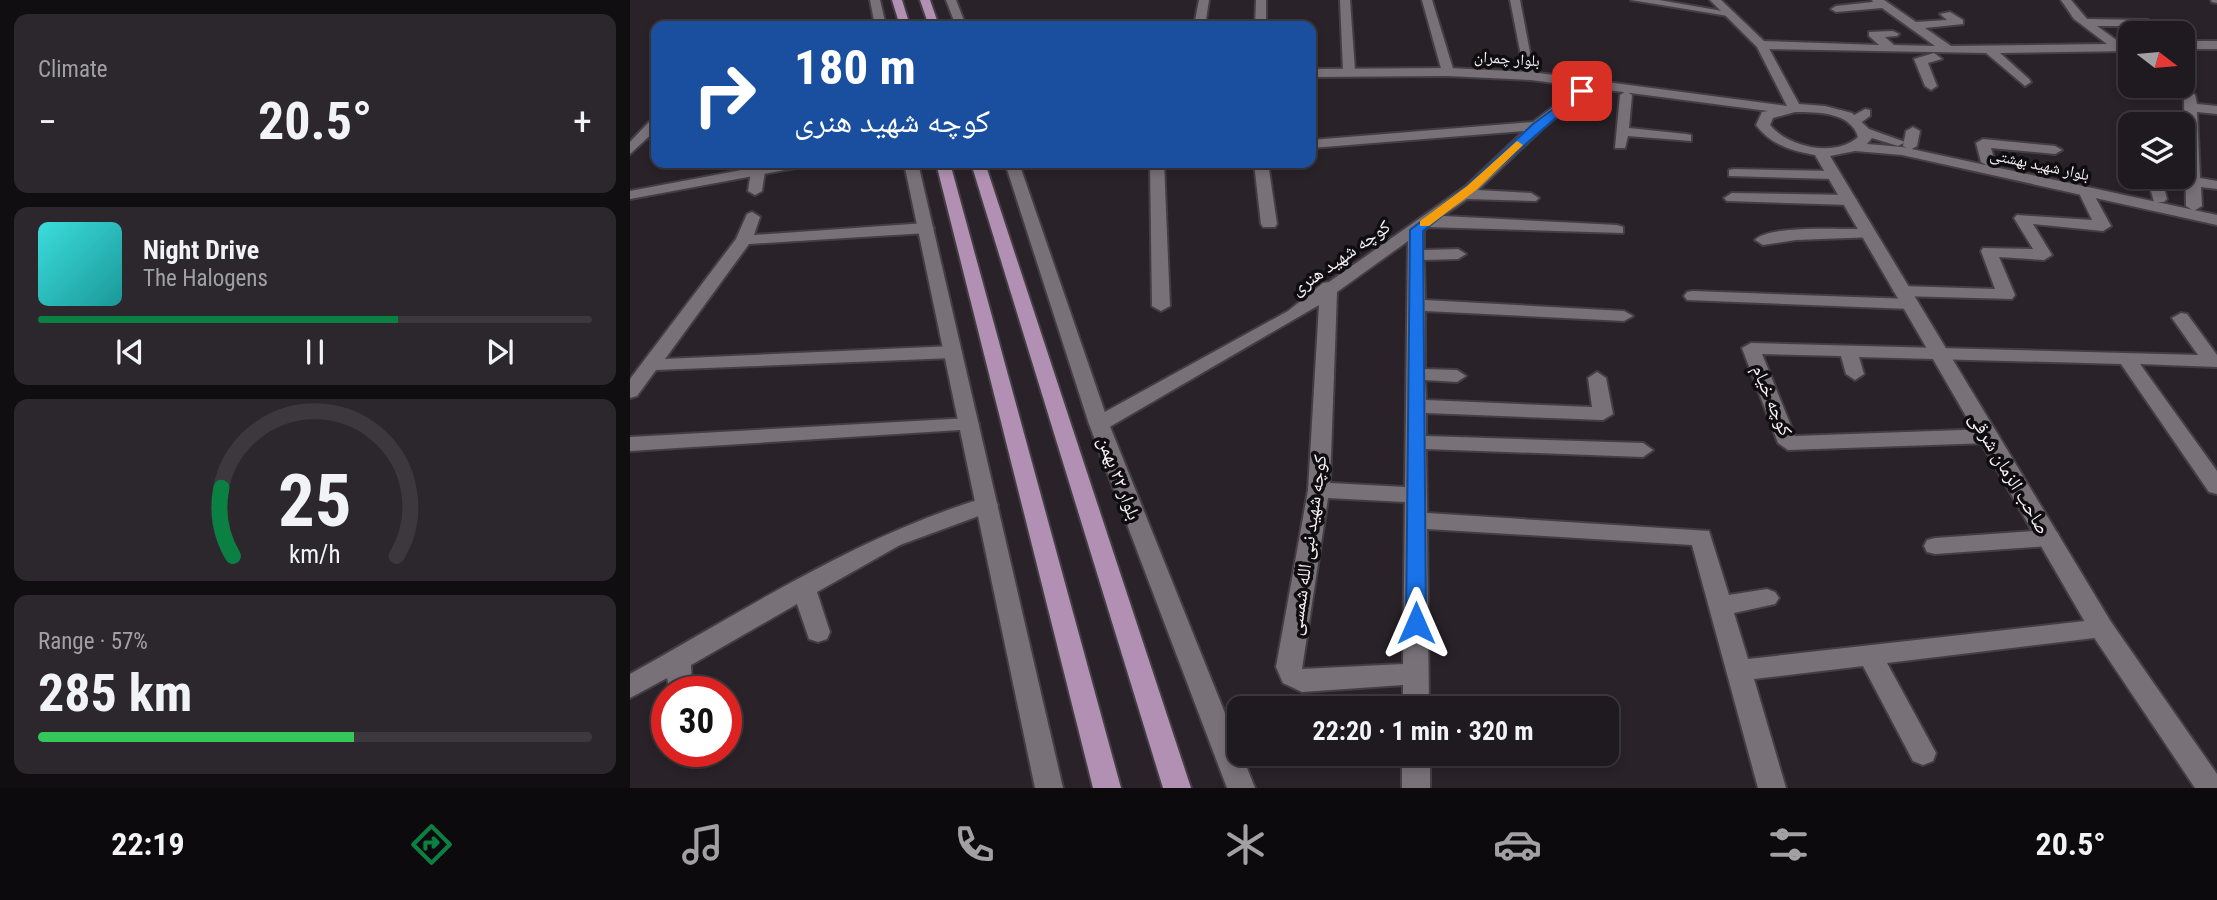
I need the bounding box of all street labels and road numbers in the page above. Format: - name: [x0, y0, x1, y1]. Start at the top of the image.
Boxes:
- street label: بلوار چمران: [1473, 47, 1541, 71]
- street label: بلوار شهید بهشتی: [1988, 145, 2091, 185]
- street label: کوچه شهید هنری: [1286, 215, 1395, 300]
- street label: کوچه خیام: [1745, 361, 1798, 440]
- street label: صاحب الزمان شرقی: [1964, 408, 2055, 538]
- street label: بلوار ۲۲ بهمن: [1093, 433, 1146, 523]
- street label: کوچه شهید نبی الله شمسی: [1283, 453, 1332, 637]

